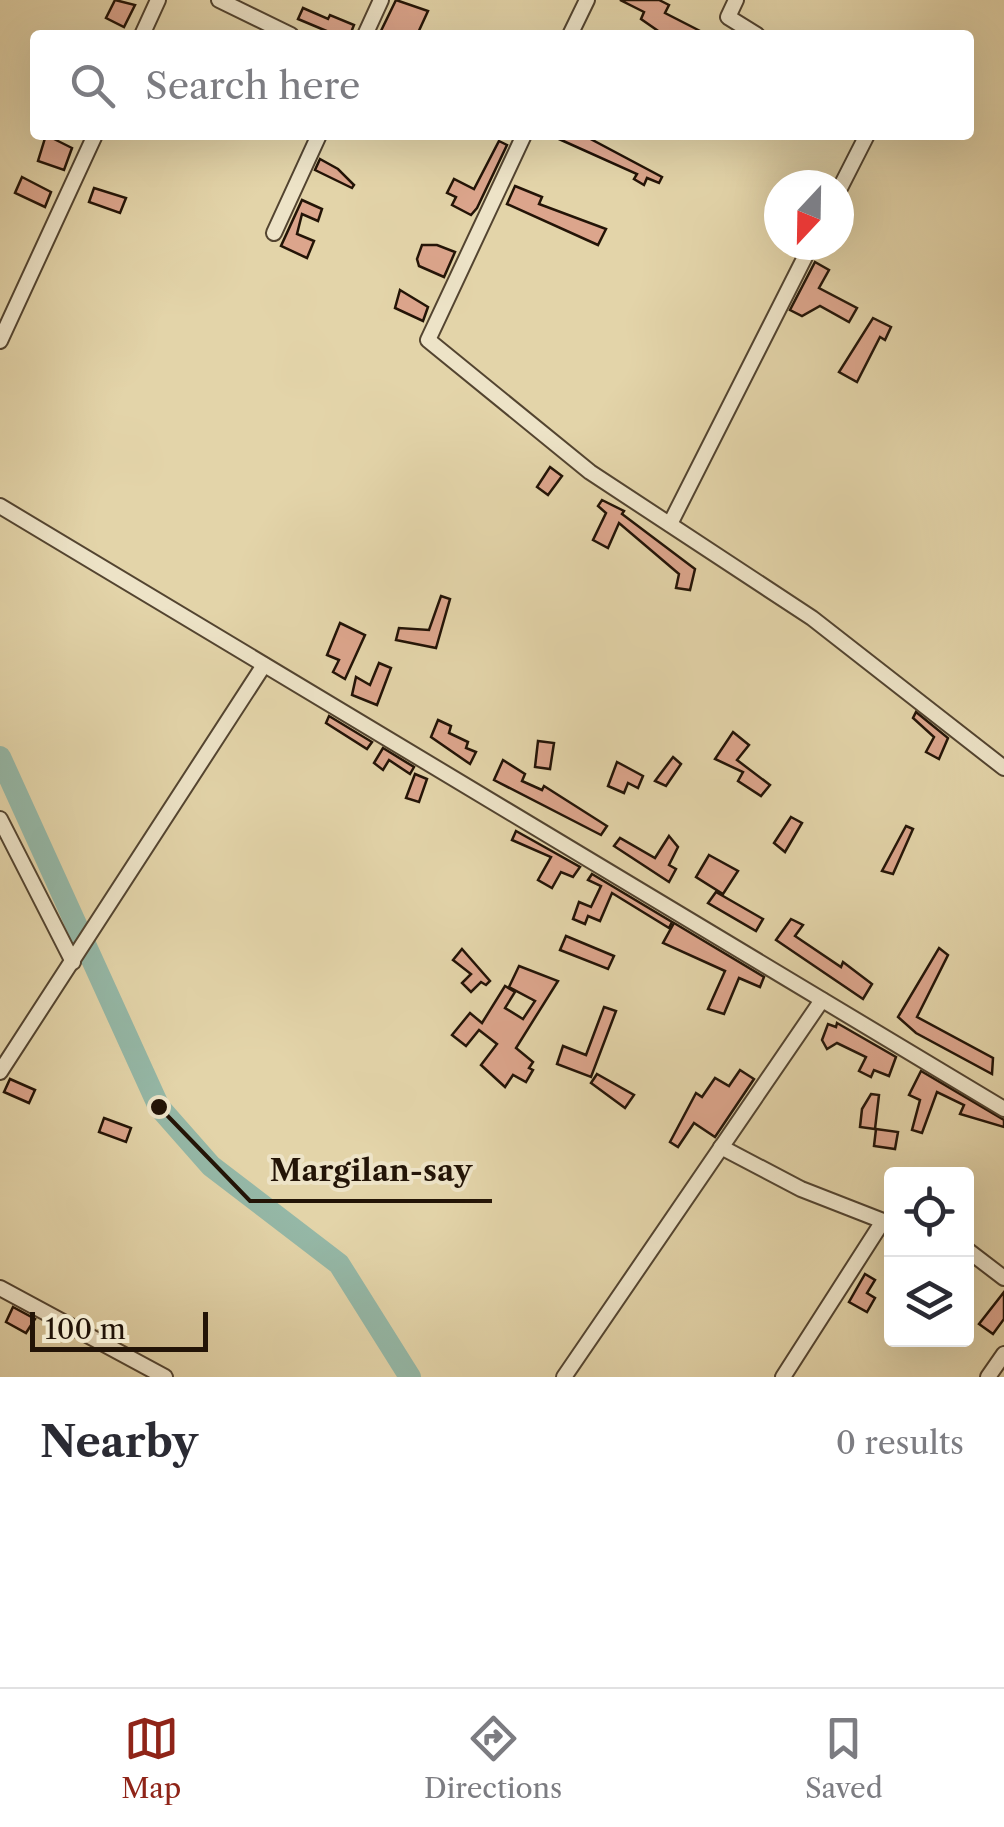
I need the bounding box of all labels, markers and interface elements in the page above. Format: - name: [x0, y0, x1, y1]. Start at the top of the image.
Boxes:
- search box: [30, 30, 974, 140]
- icon: search: [65, 58, 120, 113]
- text: Search here: [145, 62, 360, 109]
- north arrow: [764, 170, 854, 260]
- callout: Margilan-say: [250, 1141, 492, 1201]
- text: Margilan-say: [270, 1152, 474, 1189]
- map controls: [884, 1167, 974, 1347]
- button: locate: [884, 1167, 974, 1257]
- button: layers: [884, 1257, 974, 1347]
- scale bar: [30, 1307, 208, 1352]
- text: 100 m: [45, 1312, 126, 1346]
- text: Nearby: [40, 1416, 198, 1468]
- text: 0 results: [836, 1423, 964, 1462]
- tab: Map: [121, 1711, 181, 1805]
- tab: Directions: [424, 1711, 562, 1805]
- tab: Saved: [805, 1711, 883, 1805]

